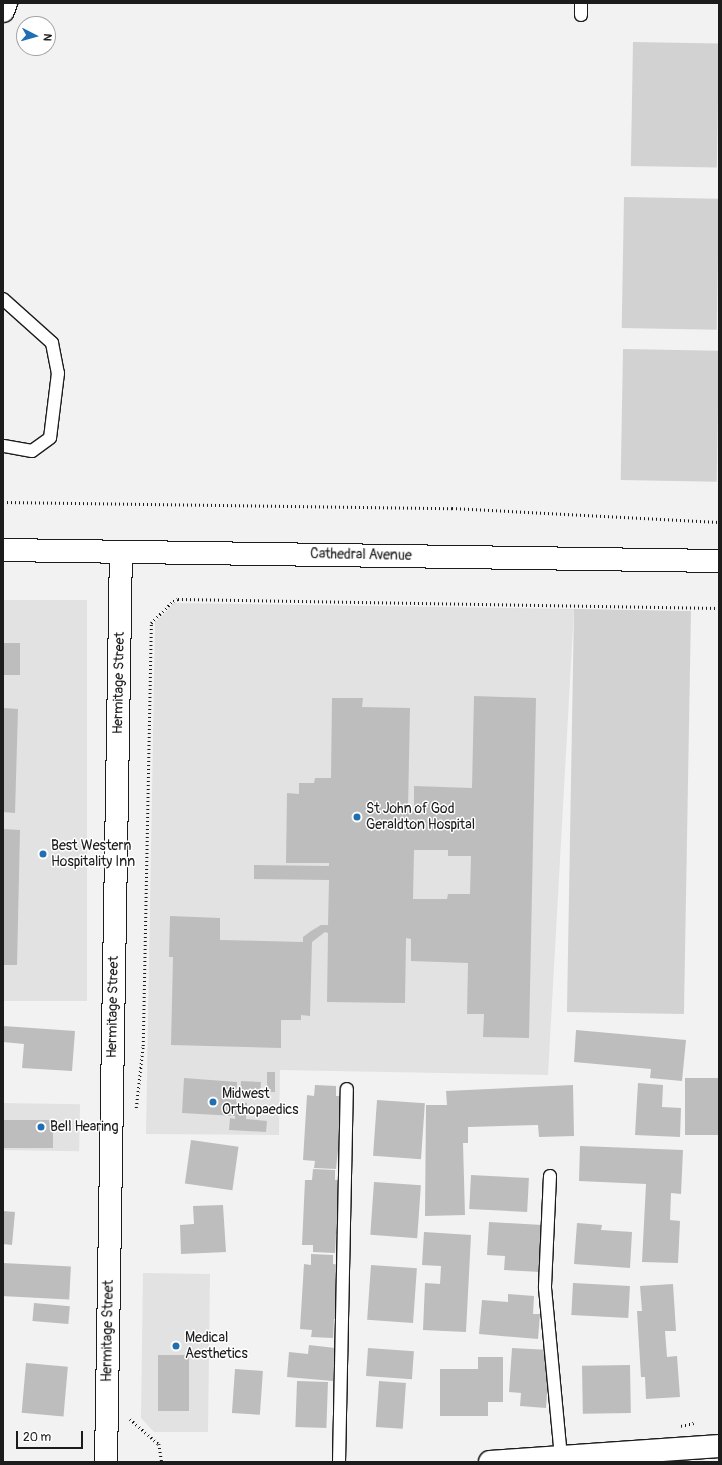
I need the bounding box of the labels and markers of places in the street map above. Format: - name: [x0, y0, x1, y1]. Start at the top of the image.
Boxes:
- place label: St John of God Geraldton Hospital: [366, 801, 475, 834]
- marker: St John of God Geraldton Hospital: [351, 811, 363, 823]
- place label: Best Western Hospitality Inn: [51, 838, 135, 870]
- marker: Best Western Hospitality Inn: [38, 849, 48, 859]
- place label: Midwest Orthopaedics: [222, 1086, 298, 1118]
- marker: Midwest Orthopaedics: [207, 1096, 219, 1108]
- place label: Bell Hearing: [50, 1119, 119, 1135]
- marker: Bell Hearing: [35, 1121, 47, 1133]
- place label: Medical Aesthetics: [185, 1330, 248, 1362]
- marker: Medical Aesthetics: [170, 1340, 182, 1352]

